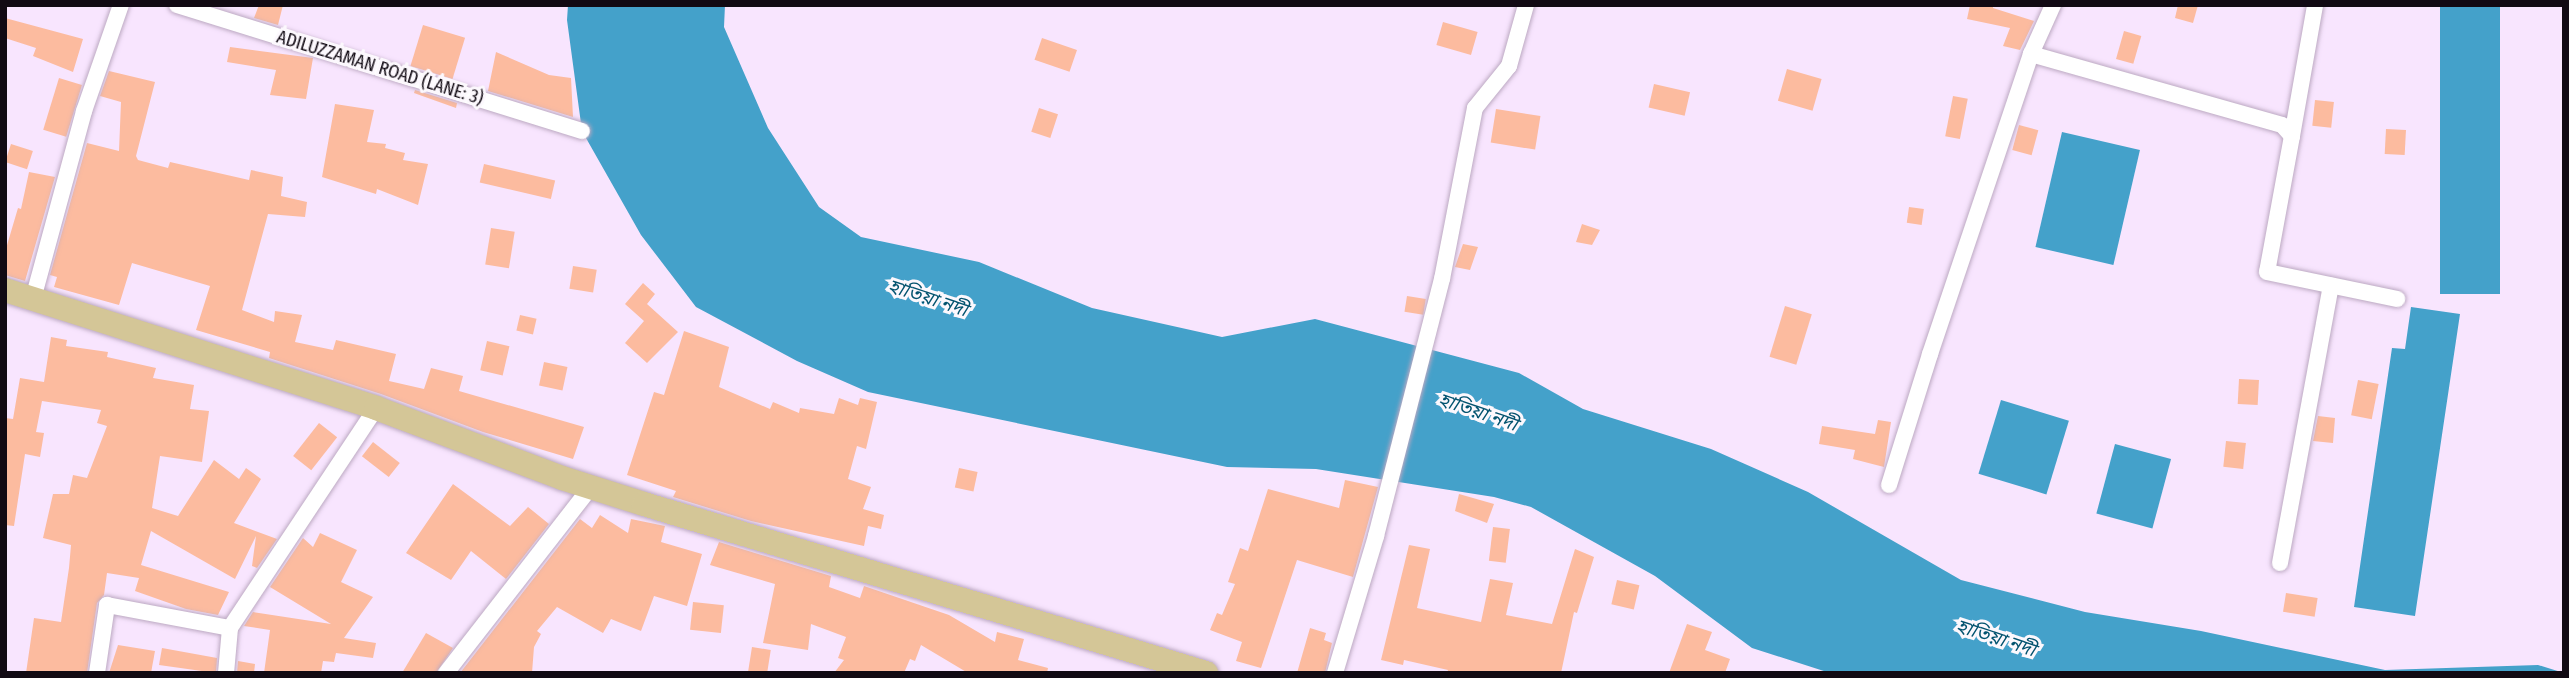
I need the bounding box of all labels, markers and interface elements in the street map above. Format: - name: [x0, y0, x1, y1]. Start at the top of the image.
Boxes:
- street label: ADILUZZAMAN ROAD (LANE: 3): [274, 26, 486, 110]
- water label: হাতিয়া নদী: [885, 274, 971, 322]
- water label: হাতিয়া নদী: [1436, 388, 1520, 436]
- water label: হাতিয়া নদী: [1953, 614, 2039, 662]

